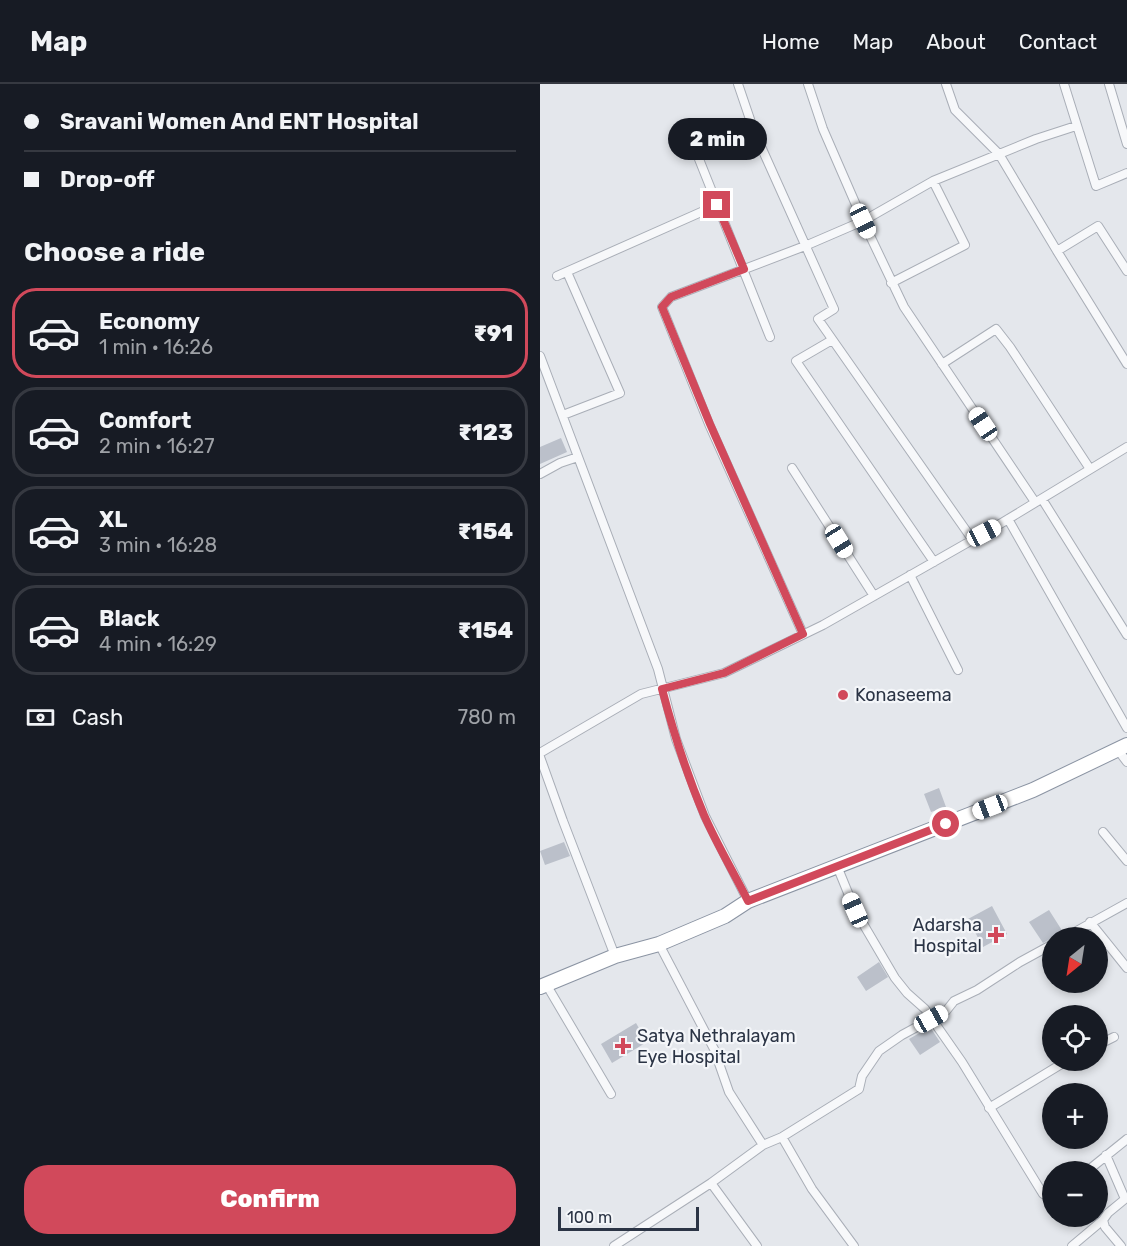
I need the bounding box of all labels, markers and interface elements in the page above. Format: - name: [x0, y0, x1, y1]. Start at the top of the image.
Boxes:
- text: Map: [30, 25, 87, 58]
- text: Home: [762, 29, 819, 54]
- text: Map: [852, 29, 893, 54]
- text: About: [926, 29, 986, 54]
- text: Contact: [1019, 29, 1097, 54]
- text: Sravani Women And ENT Hospital: [60, 108, 419, 135]
- callout: 2 min: [668, 118, 766, 160]
- text: 2 min: [690, 127, 745, 151]
- text: Drop-off: [60, 166, 155, 193]
- route end: [703, 191, 730, 218]
- car: [847, 201, 879, 241]
- text: Choose a ride: [24, 236, 205, 268]
- icon: car: [27, 306, 81, 360]
- text: Economy: [99, 308, 200, 335]
- text: ₹91: [474, 320, 513, 347]
- text: 1 min · 16:26: [99, 335, 213, 359]
- car: [965, 404, 1001, 444]
- icon: car: [27, 405, 81, 459]
- text: Comfort: [99, 407, 191, 434]
- text: ₹123: [458, 419, 513, 446]
- text: 2 min · 16:27: [99, 434, 215, 458]
- icon: car: [27, 504, 81, 558]
- text: XL: [99, 506, 127, 533]
- car: [964, 517, 1004, 549]
- text: ₹154: [458, 518, 513, 545]
- car: [822, 521, 856, 561]
- text: 3 min · 16:28: [99, 533, 217, 557]
- icon: car: [27, 603, 81, 657]
- text: Black: [99, 605, 160, 632]
- text: ₹154: [458, 617, 513, 644]
- text: 4 min · 16:29: [99, 632, 217, 656]
- place label: Konaseema: [855, 684, 952, 706]
- marker: Konaseema: [836, 688, 850, 702]
- icon: cash: [24, 701, 57, 734]
- text: Cash: [72, 704, 123, 731]
- text: 780 m: [458, 705, 516, 729]
- car: [970, 792, 1010, 822]
- route start: [932, 810, 959, 837]
- car: [839, 890, 871, 930]
- place label: Adarsha Hospital: [912, 914, 982, 957]
- marker: Adarsha Hospital: [987, 926, 1005, 944]
- north arrow: [1042, 927, 1108, 993]
- map controls: [1042, 927, 1108, 1227]
- car: [911, 1002, 951, 1036]
- button: locate: [1042, 1005, 1108, 1071]
- place label: Satya Nethralayam Eye Hospital: [637, 1025, 796, 1068]
- marker: Satya Nethralayam Eye Hospital: [614, 1037, 632, 1055]
- button: +: [1042, 1083, 1108, 1149]
- button: −: [1042, 1161, 1108, 1227]
- button: Confirm: [24, 1165, 516, 1234]
- scale bar: [558, 1204, 699, 1232]
- text: 100 m: [567, 1208, 612, 1227]

